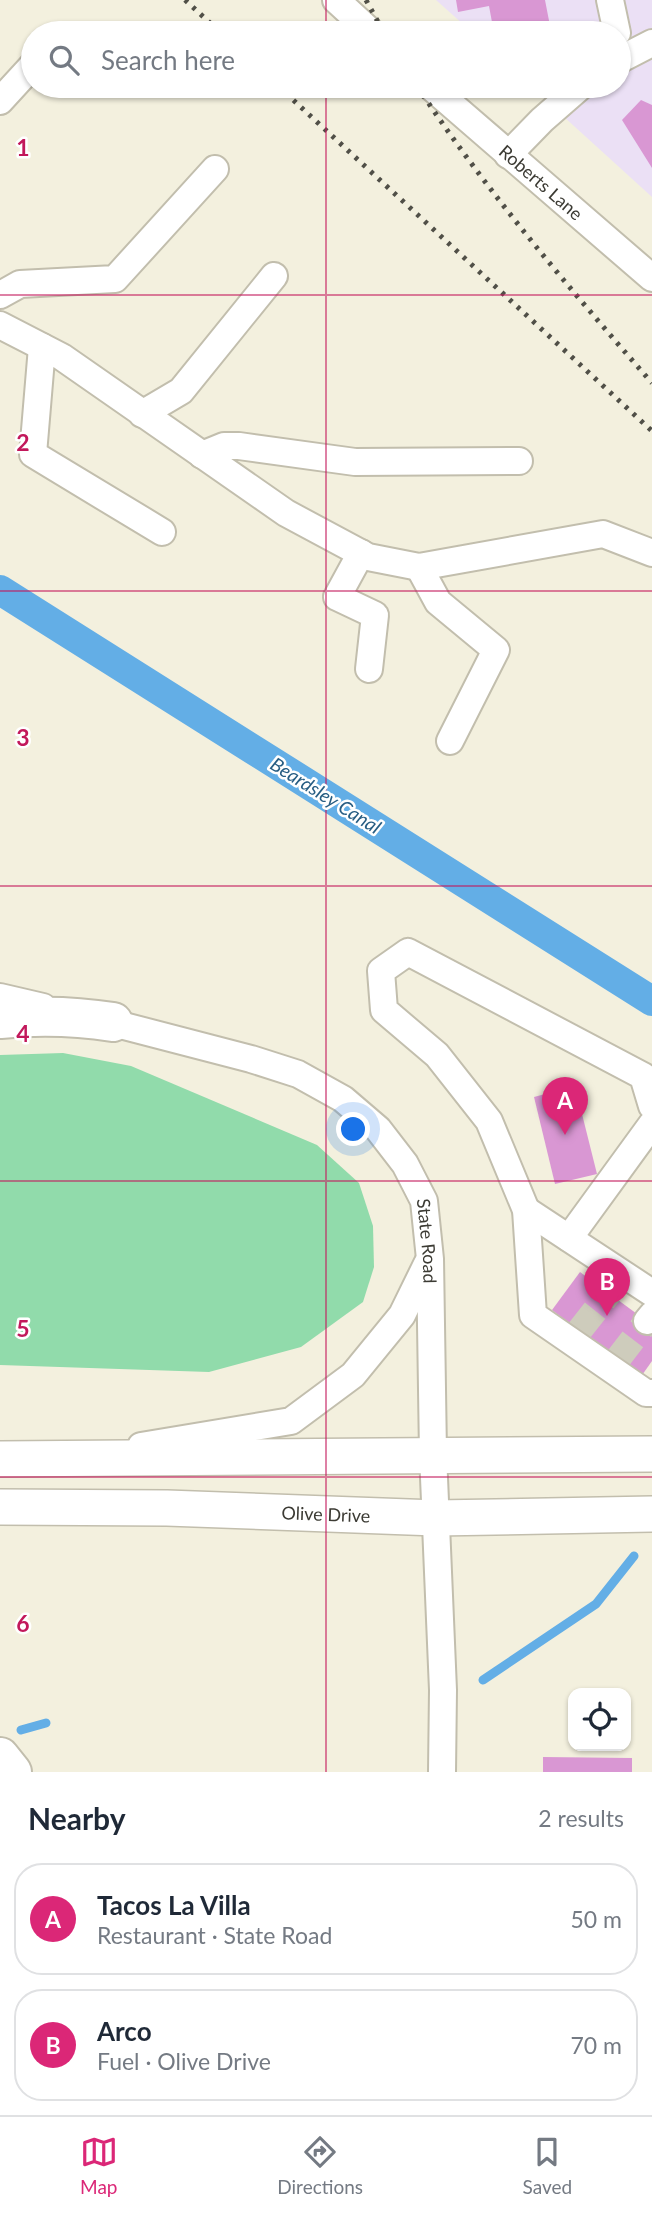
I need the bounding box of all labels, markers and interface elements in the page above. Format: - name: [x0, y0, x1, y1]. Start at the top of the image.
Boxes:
- search box: [21, 21, 631, 98]
- icon: search: [45, 41, 83, 79]
- text: Search here: [101, 44, 235, 76]
- text: 1: [16, 133, 30, 161]
- street label: Roberts Lane: [495, 140, 588, 224]
- text: 2: [16, 428, 30, 456]
- text: 3: [16, 723, 30, 751]
- water label: Beardsley Canal: [267, 752, 385, 838]
- text: 4: [16, 1019, 30, 1047]
- pin: A: [542, 1077, 588, 1135]
- your location: [336, 1112, 370, 1146]
- street label: State Road: [413, 1197, 441, 1284]
- pin: B: [584, 1258, 630, 1316]
- text: 5: [16, 1314, 30, 1342]
- street label: Olive Drive: [281, 1501, 371, 1527]
- text: 6: [16, 1609, 30, 1637]
- map controls: [568, 1688, 631, 1751]
- button: locate: [568, 1688, 631, 1751]
- text: Nearby: [28, 1800, 126, 1836]
- text: 2 results: [538, 1804, 624, 1832]
- text: Tacos La Villa: [97, 1889, 251, 1921]
- text: A: [45, 1905, 61, 1933]
- text: 50 m: [571, 1905, 622, 1933]
- text: Restaurant · State Road: [97, 1921, 332, 1949]
- text: Arco: [97, 2015, 152, 2047]
- text: B: [45, 2031, 61, 2059]
- text: 70 m: [571, 2031, 622, 2059]
- text: Fuel · Olive Drive: [97, 2047, 271, 2075]
- tab: Map: [80, 2133, 118, 2198]
- tab: Directions: [277, 2133, 363, 2198]
- tab: Saved: [523, 2133, 572, 2198]

